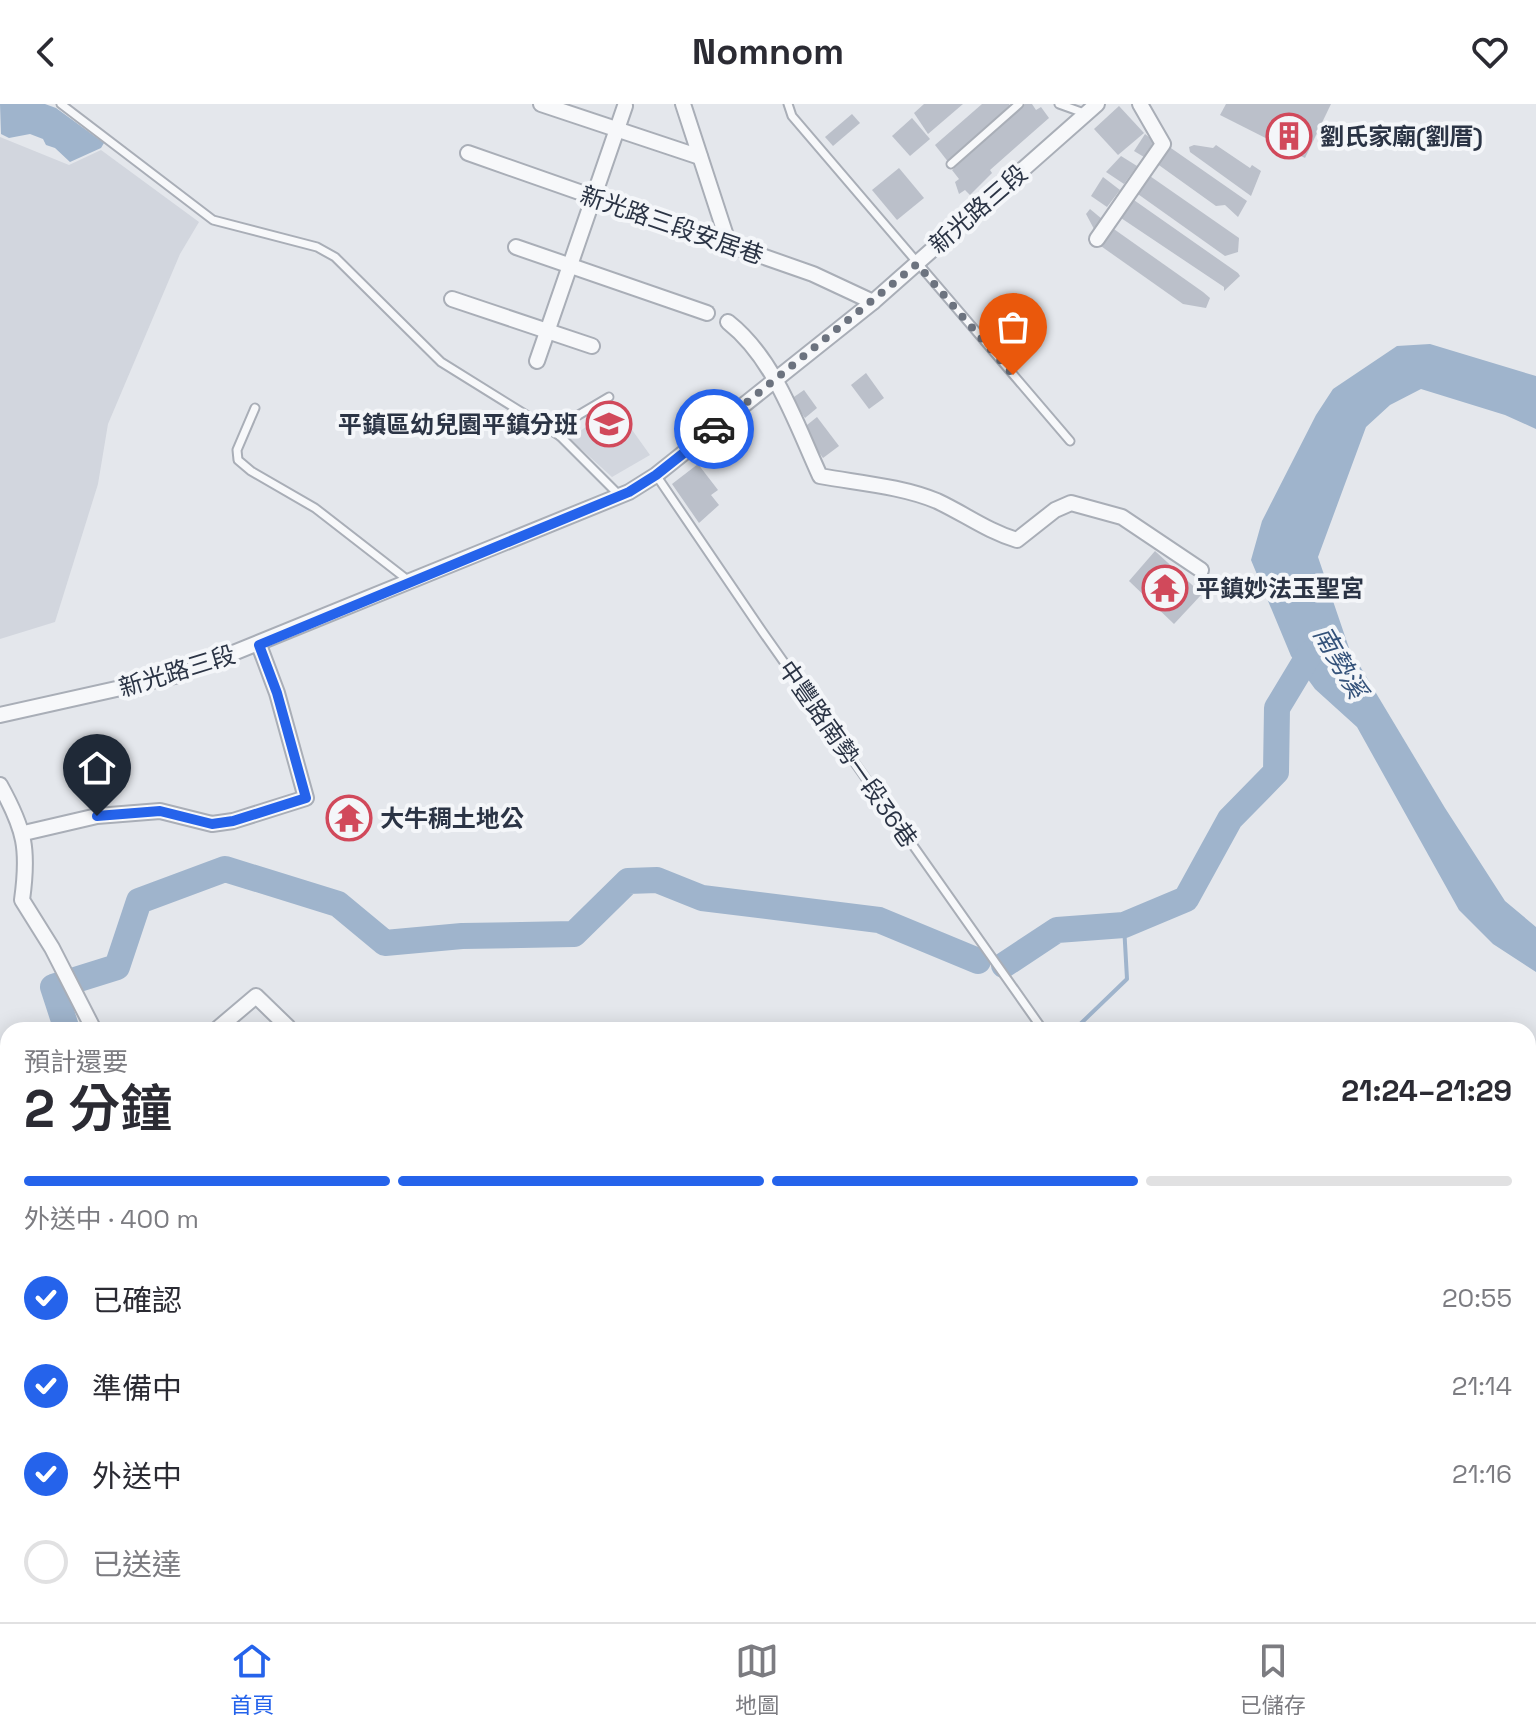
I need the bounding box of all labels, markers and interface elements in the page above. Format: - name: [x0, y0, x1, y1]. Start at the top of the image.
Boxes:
- text: Nomnom: [692, 29, 844, 75]
- icon: back: [24, 30, 68, 74]
- icon: heart: [1468, 30, 1512, 74]
- building icon: 劉氏家廟(劉厝): [1265, 112, 1313, 160]
- place label: 劉氏家廟(劉厝): [1320, 121, 1483, 152]
- street label: 新光路三段: [923, 158, 1033, 260]
- street label: 新光路三段安居巷: [576, 179, 768, 271]
- pin: [979, 293, 1047, 375]
- icon: bag: [991, 305, 1035, 349]
- courier: [674, 389, 754, 469]
- school or university icon: 平鎮區幼兒園平鎮分班: [585, 400, 633, 448]
- icon: car: [692, 407, 736, 451]
- place label: 平鎮區幼兒園平鎮分班: [338, 409, 578, 440]
- temple icon: 平鎮妙法玉聖宮: [1141, 564, 1189, 612]
- place label: 平鎮妙法玉聖宮: [1196, 573, 1364, 604]
- water label: 南勢溪: [1306, 620, 1376, 708]
- street label: 新光路三段: [115, 639, 239, 703]
- street label: 中豐路南勢一段36巷: [772, 655, 924, 853]
- pin: [63, 734, 131, 816]
- icon: home: [75, 746, 119, 790]
- temple icon: 大牛稠土地公: [325, 794, 373, 842]
- place label: 大牛稠土地公: [380, 803, 524, 834]
- text: 預計還要: [24, 1045, 128, 1079]
- text: 21:24–21:29: [1341, 1071, 1512, 1110]
- text: 2 分鐘: [24, 1076, 172, 1142]
- text: 外送中 · 400 m: [24, 1202, 199, 1236]
- icon: check: [24, 1276, 68, 1320]
- text: 已確認: [92, 1281, 182, 1320]
- text: 20:55: [1442, 1281, 1512, 1315]
- icon: check: [24, 1364, 68, 1408]
- text: 準備中: [92, 1369, 182, 1408]
- text: 21:14: [1452, 1369, 1512, 1403]
- icon: check: [24, 1452, 68, 1496]
- text: 外送中: [92, 1457, 182, 1496]
- text: 21:16: [1452, 1457, 1512, 1491]
- text: 已送達: [92, 1545, 182, 1584]
- tab: 首頁: [230, 1639, 274, 1719]
- tab: 地圖: [735, 1639, 779, 1719]
- tab: 已儲存: [1240, 1639, 1306, 1719]

